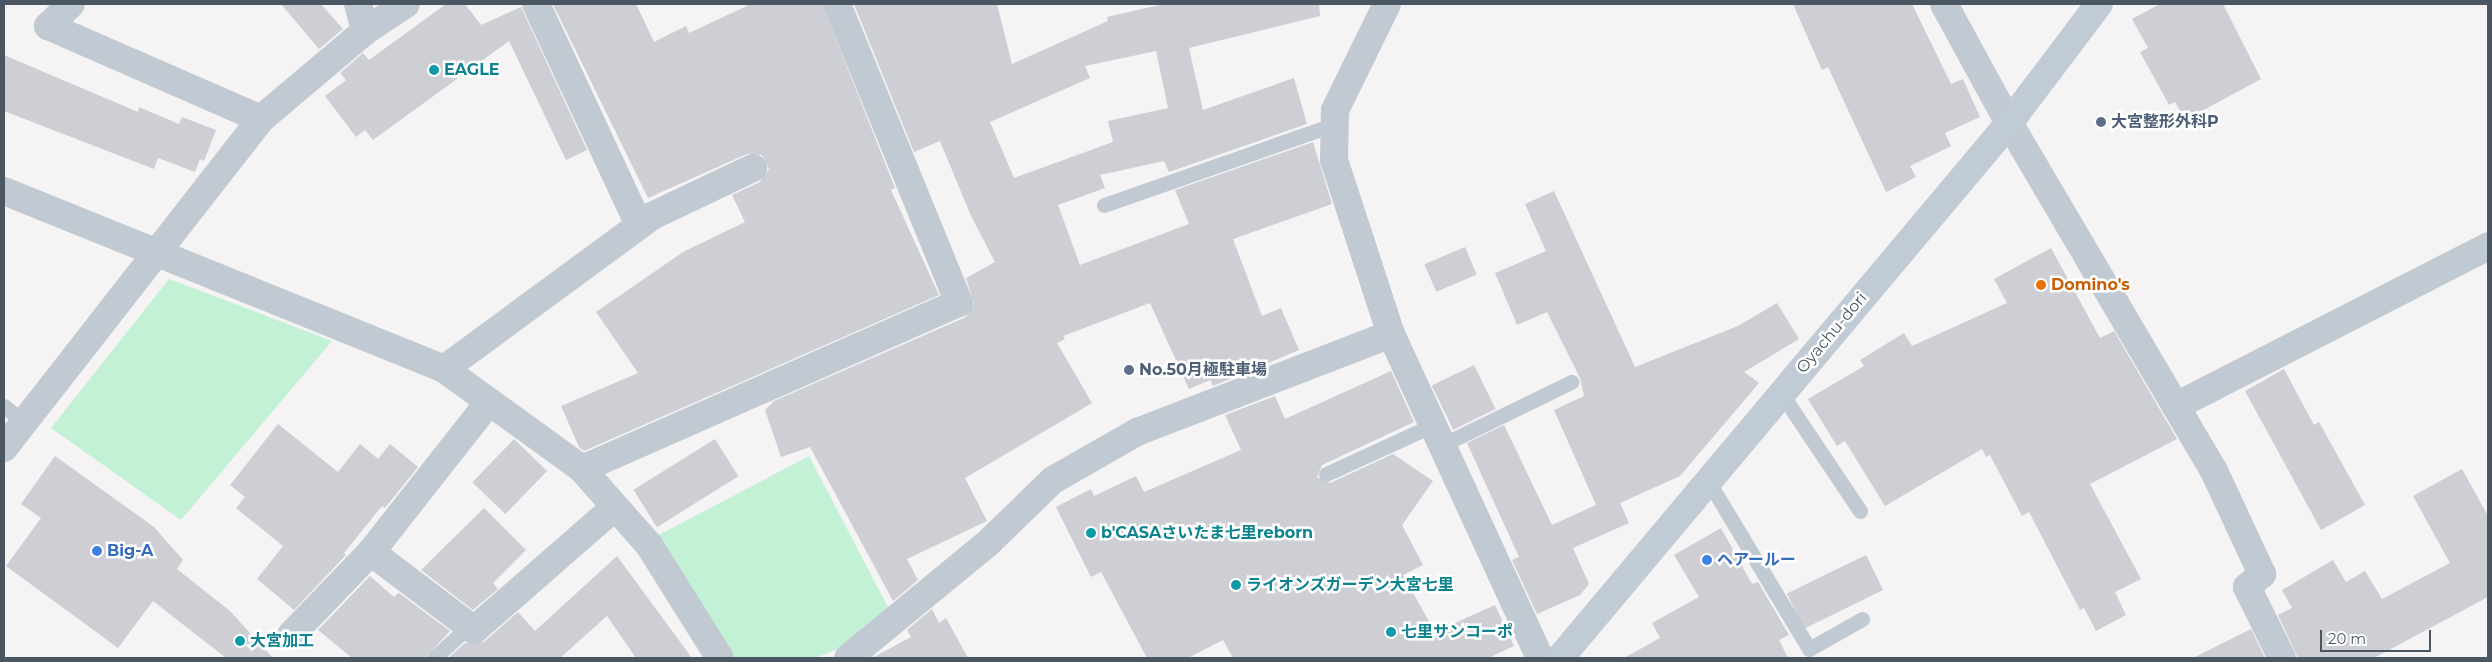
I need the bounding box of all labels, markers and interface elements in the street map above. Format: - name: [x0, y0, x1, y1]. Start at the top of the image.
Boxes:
- place label: EAGLE: [444, 60, 500, 80]
- marker: EAGLE: [428, 64, 440, 76]
- place label: 大宮整形外科P: [2111, 112, 2219, 132]
- marker: 大宮整形外科P: [2095, 116, 2107, 128]
- place label: Domino's: [2051, 275, 2130, 295]
- marker: Domino's: [2035, 279, 2047, 291]
- street label: Oyachu-dori: [1793, 289, 1871, 377]
- place label: No.50月極駐車場: [1139, 360, 1267, 380]
- marker: No.50月極駐車場: [1123, 364, 1135, 376]
- place label: b'CASAさいたま七里reborn: [1101, 523, 1314, 543]
- marker: b'CASAさいたま七里reborn: [1085, 527, 1097, 539]
- place label: Big-A: [107, 541, 153, 561]
- marker: Big-A: [91, 545, 103, 557]
- place label: ヘアールー: [1717, 550, 1796, 570]
- marker: ヘアールー: [1701, 554, 1713, 566]
- place label: ライオンズガーデン大宮七里: [1246, 575, 1454, 595]
- marker: ライオンズガーデン大宮七里: [1230, 579, 1242, 591]
- scale bar: [2322, 620, 2433, 652]
- place label: 七里サンコーポ: [1401, 622, 1513, 642]
- marker: 七里サンコーポ: [1385, 626, 1397, 638]
- text: 20 m: [2328, 629, 2366, 648]
- place label: 大宮加工: [250, 631, 314, 651]
- marker: 大宮加工: [234, 635, 246, 647]

